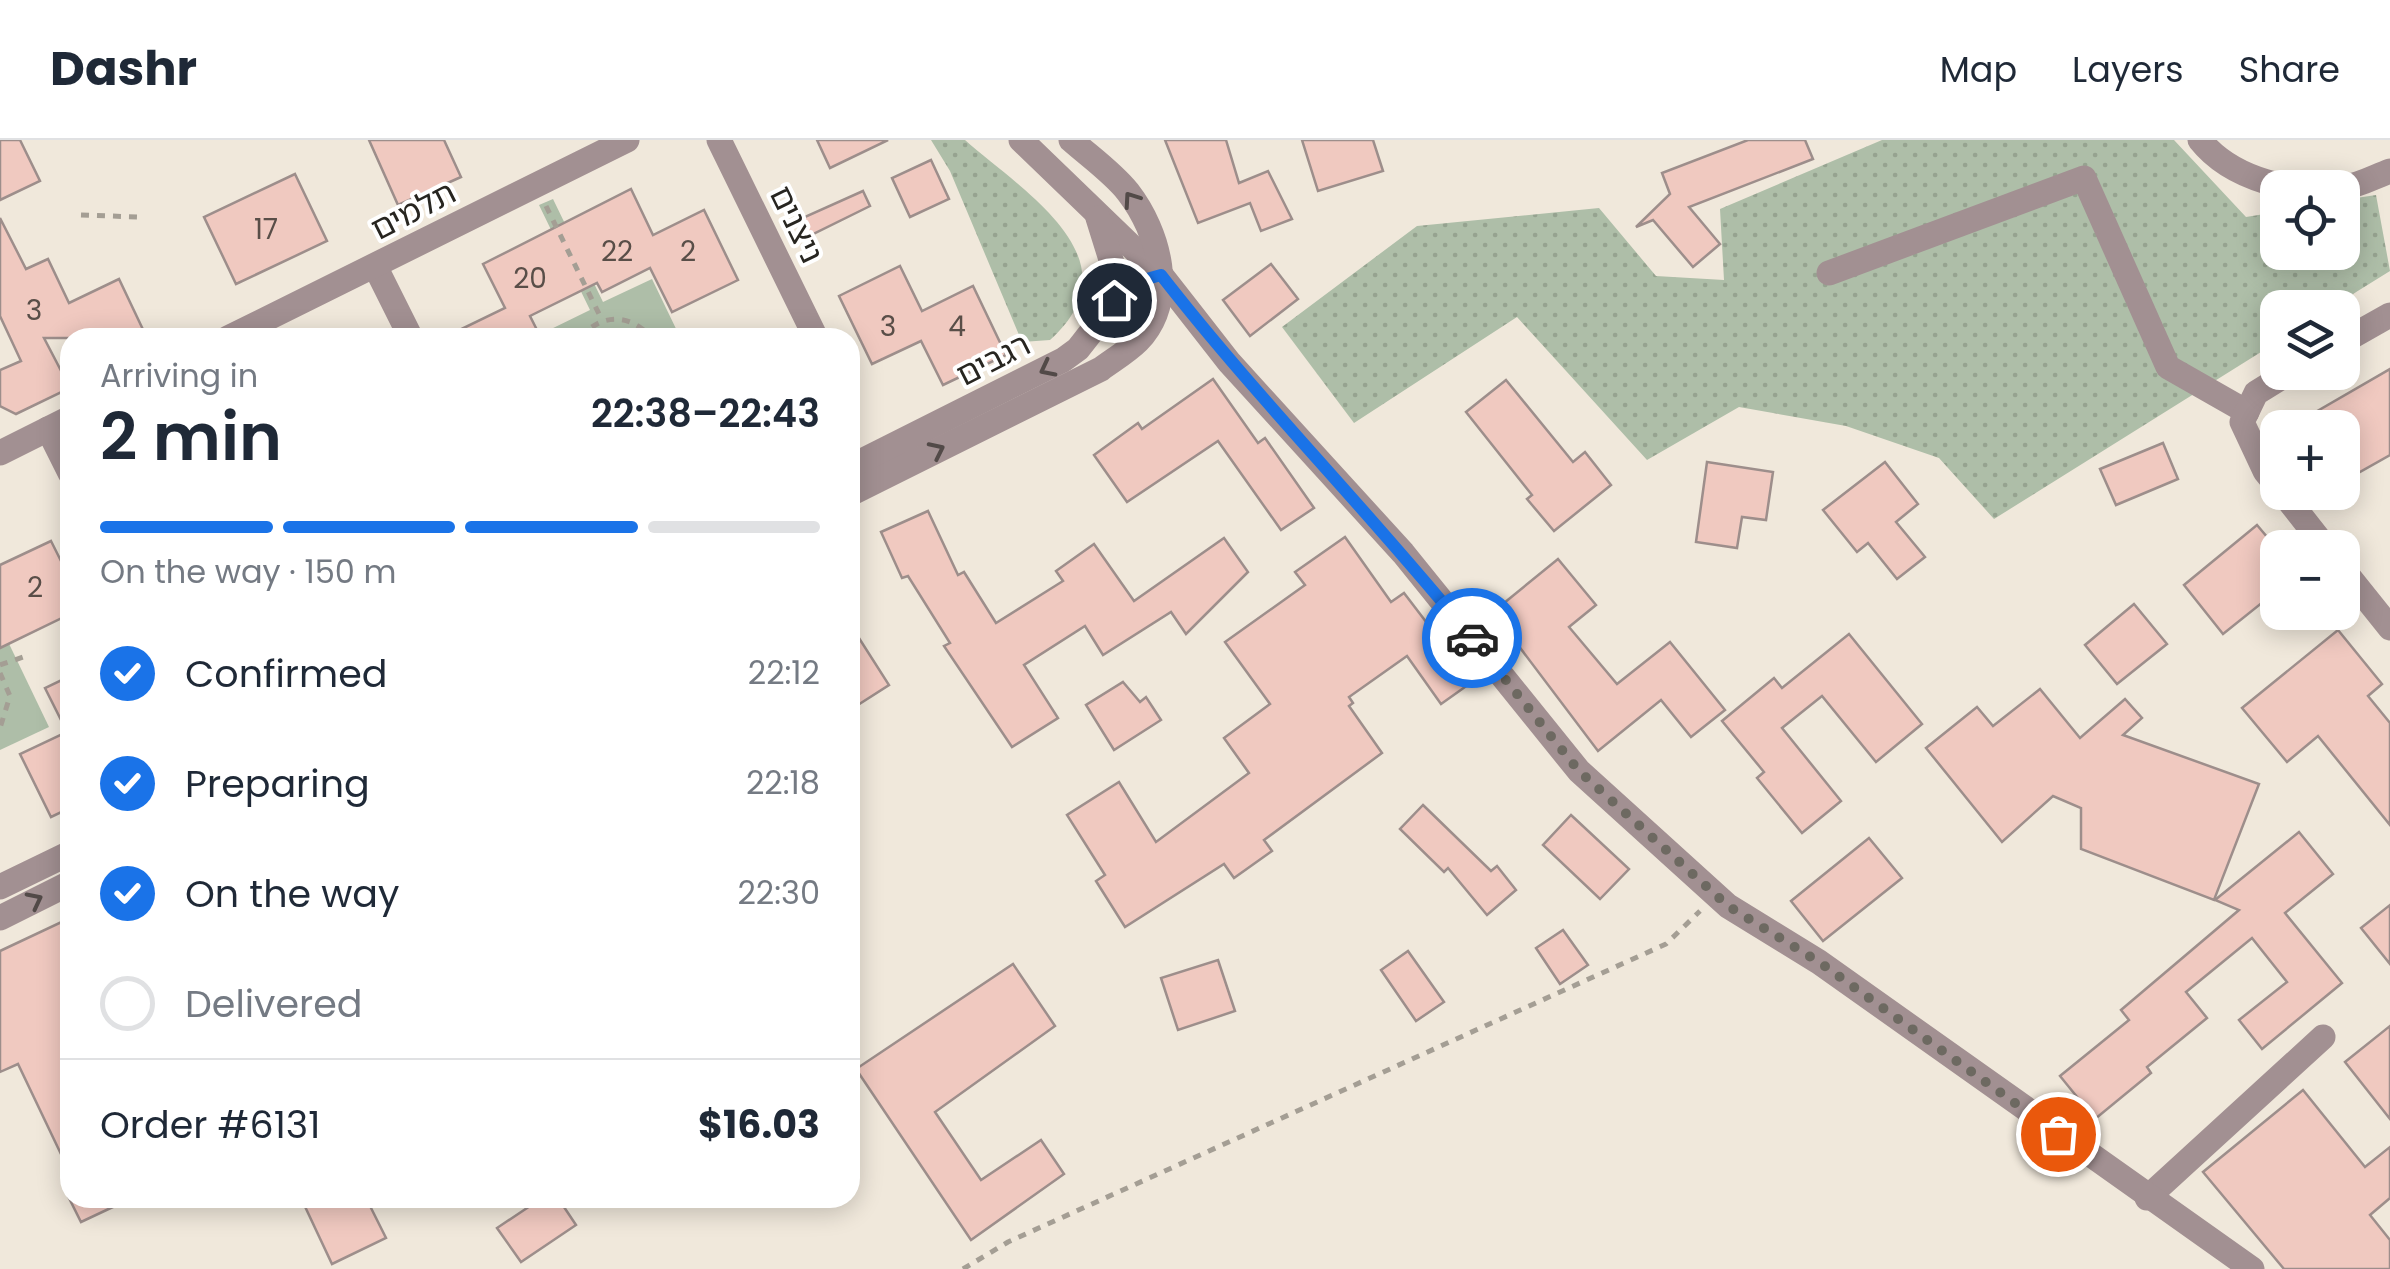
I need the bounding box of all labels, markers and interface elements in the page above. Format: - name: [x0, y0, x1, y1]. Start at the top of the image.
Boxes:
- text: Dashr: [50, 35, 197, 102]
- text: Map: [1940, 45, 2017, 94]
- text: Layers: [2072, 45, 2184, 94]
- text: Share: [2239, 45, 2340, 94]
- street label: תלמים: [363, 170, 463, 250]
- map controls: [2260, 170, 2360, 630]
- button: locate: [2260, 170, 2360, 270]
- street label: ניצנים: [759, 178, 835, 270]
- one-way arrow: [1125, 192, 1143, 210]
- house number: 17: [254, 210, 278, 249]
- house number: 22: [601, 232, 633, 271]
- house number: 2: [680, 232, 696, 271]
- pin: [1072, 258, 1157, 343]
- house number: 20: [513, 259, 547, 298]
- icon: home: [1087, 273, 1142, 328]
- button: layers: [2260, 290, 2360, 390]
- house number: 3: [26, 291, 42, 330]
- house number: 3: [880, 307, 896, 346]
- house number: 4: [948, 307, 966, 346]
- street label: רגבים: [948, 321, 1038, 397]
- text: Arriving in: [100, 353, 258, 398]
- one-way arrow: [1040, 357, 1058, 376]
- text: 22:38–22:43: [591, 387, 820, 440]
- text: 2 min: [100, 392, 282, 483]
- button: +: [2260, 410, 2360, 510]
- one-way arrow: [927, 443, 945, 462]
- button: −: [2260, 530, 2360, 630]
- text: On the way · 150 m: [100, 549, 396, 594]
- house number: 2: [27, 568, 43, 607]
- courier: [1422, 588, 1522, 688]
- icon: car: [1445, 611, 1500, 666]
- icon: check: [100, 646, 155, 701]
- text: Confirmed: [185, 647, 387, 700]
- text: 22:12: [748, 650, 820, 695]
- icon: check: [100, 756, 155, 811]
- text: Preparing: [185, 757, 370, 810]
- text: 22:18: [746, 760, 820, 805]
- icon: check: [100, 866, 155, 921]
- text: On the way: [185, 867, 399, 920]
- text: 22:30: [737, 870, 820, 915]
- one-way arrow: [25, 892, 43, 912]
- text: Delivered: [185, 977, 362, 1030]
- pin: [2016, 1092, 2101, 1177]
- text: Order #6131: [100, 1098, 320, 1151]
- text: $16.03: [698, 1098, 820, 1151]
- icon: bag: [2031, 1107, 2086, 1162]

